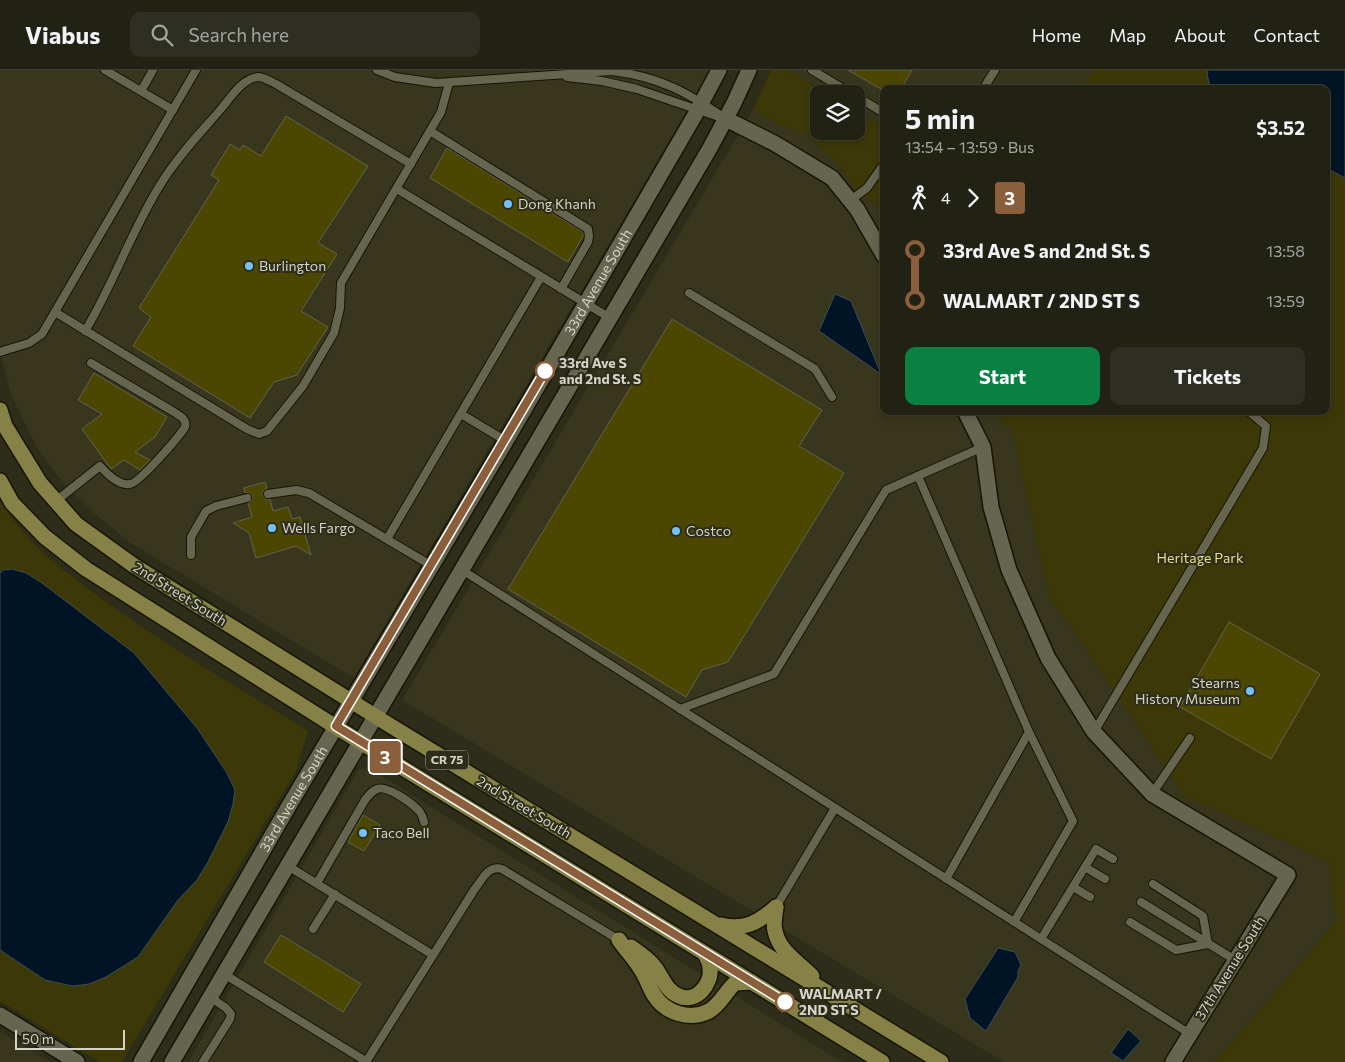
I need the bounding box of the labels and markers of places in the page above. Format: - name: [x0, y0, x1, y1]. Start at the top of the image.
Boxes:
- place label: Dong Khanh: [518, 195, 596, 212]
- marker: Dong Khanh: [502, 198, 514, 210]
- place label: Burlington: [259, 257, 326, 274]
- marker: Burlington: [243, 260, 255, 272]
- place label: 33rd Ave S and 2nd St. S: [559, 354, 641, 387]
- marker: 33rd Ave S and 2nd St. S: [535, 361, 555, 381]
- place label: Wells Fargo: [282, 519, 355, 536]
- marker: Wells Fargo: [266, 522, 278, 534]
- place label: Costco: [686, 522, 731, 539]
- marker: Costco: [670, 525, 682, 537]
- place label: Stearns History Museum: [1135, 674, 1240, 707]
- marker: Stearns History Museum: [1244, 685, 1256, 697]
- place label: Taco Bell: [373, 824, 430, 841]
- marker: Taco Bell: [357, 827, 369, 839]
- place label: WALMART / 2ND ST S: [799, 985, 882, 1018]
- marker: WALMART / 2ND ST S: [775, 992, 795, 1012]

